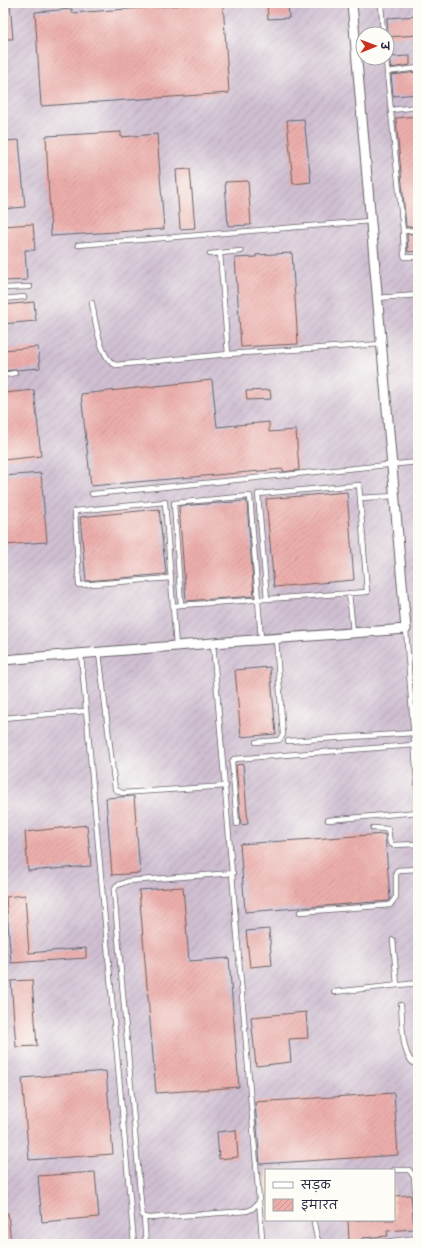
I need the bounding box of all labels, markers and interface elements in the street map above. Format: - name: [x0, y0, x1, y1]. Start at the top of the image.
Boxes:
- north arrow: [355, 26, 395, 66]
- text: उ: [377, 41, 392, 51]
- legend: [265, 1169, 395, 1221]
- text: सड़क: [300, 1177, 332, 1194]
- text: इमारत: [301, 1197, 339, 1214]

